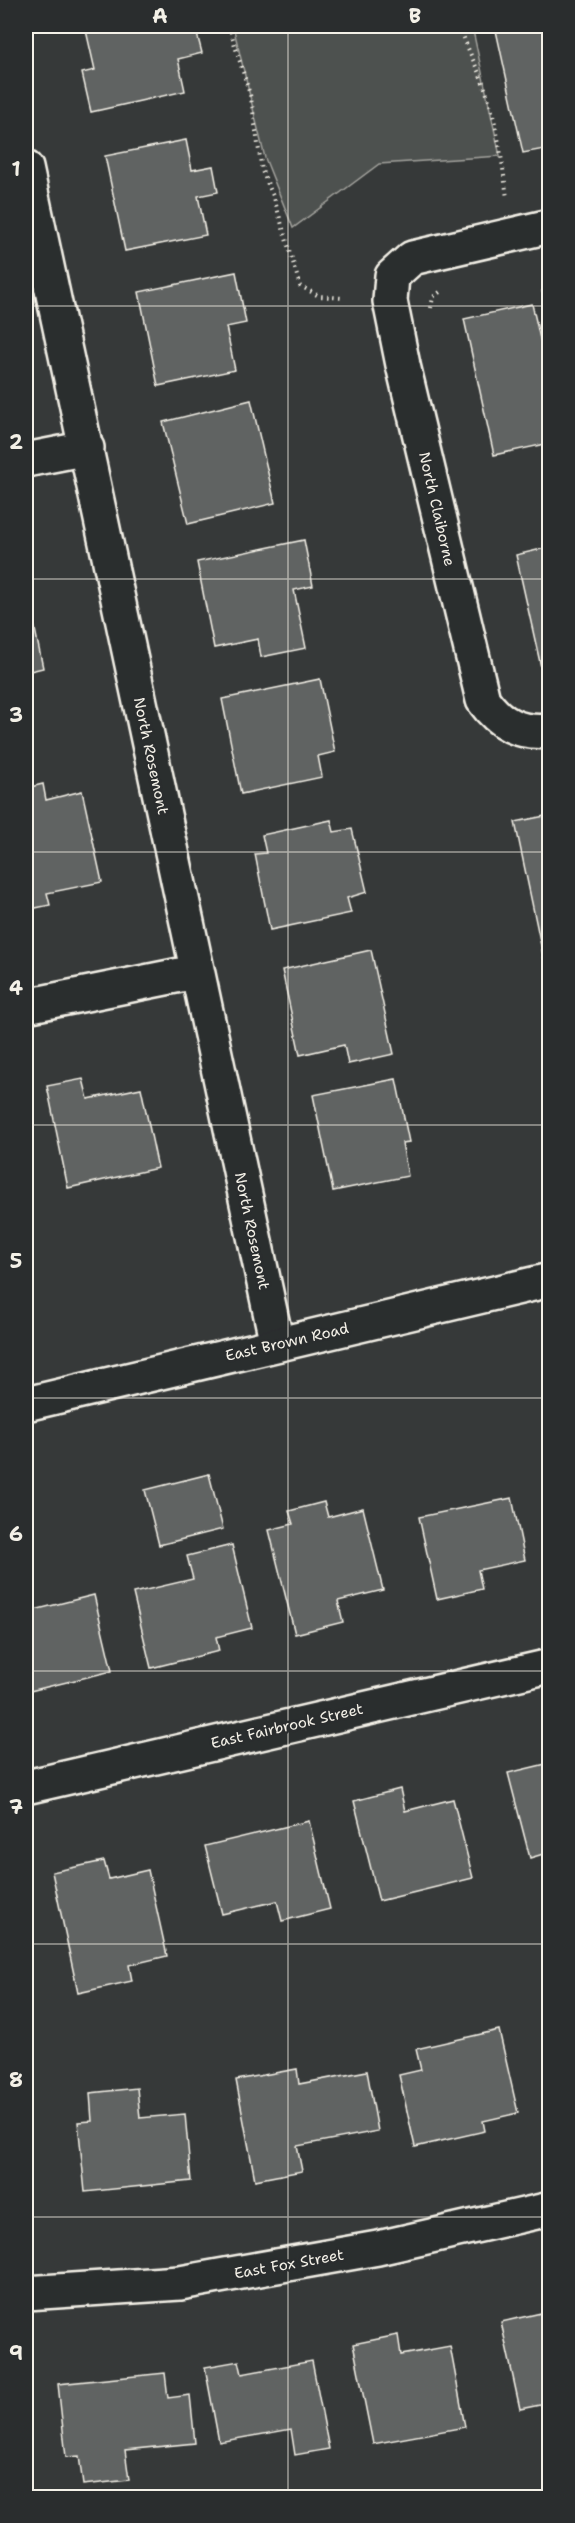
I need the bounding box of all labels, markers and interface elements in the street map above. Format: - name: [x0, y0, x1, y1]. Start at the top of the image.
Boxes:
- text: A: [152, 3, 168, 29]
- text: B: [409, 3, 421, 29]
- text: 1: [11, 156, 21, 182]
- text: 2: [9, 429, 23, 455]
- street label: North Claiborne: [414, 450, 460, 568]
- street label: North Rosemont: [129, 695, 173, 817]
- text: 3: [9, 702, 23, 728]
- text: 4: [9, 975, 23, 1001]
- street label: North Rosemont: [230, 1170, 274, 1292]
- text: 5: [10, 1248, 22, 1274]
- street label: East Brown Road: [223, 1318, 351, 1366]
- text: 6: [9, 1521, 23, 1547]
- street label: East Fairbrook Street: [209, 1699, 365, 1753]
- text: 7: [9, 1794, 23, 1820]
- text: 8: [9, 2067, 23, 2093]
- street label: East Fox Street: [233, 2245, 345, 2283]
- text: 9: [9, 2340, 23, 2366]

